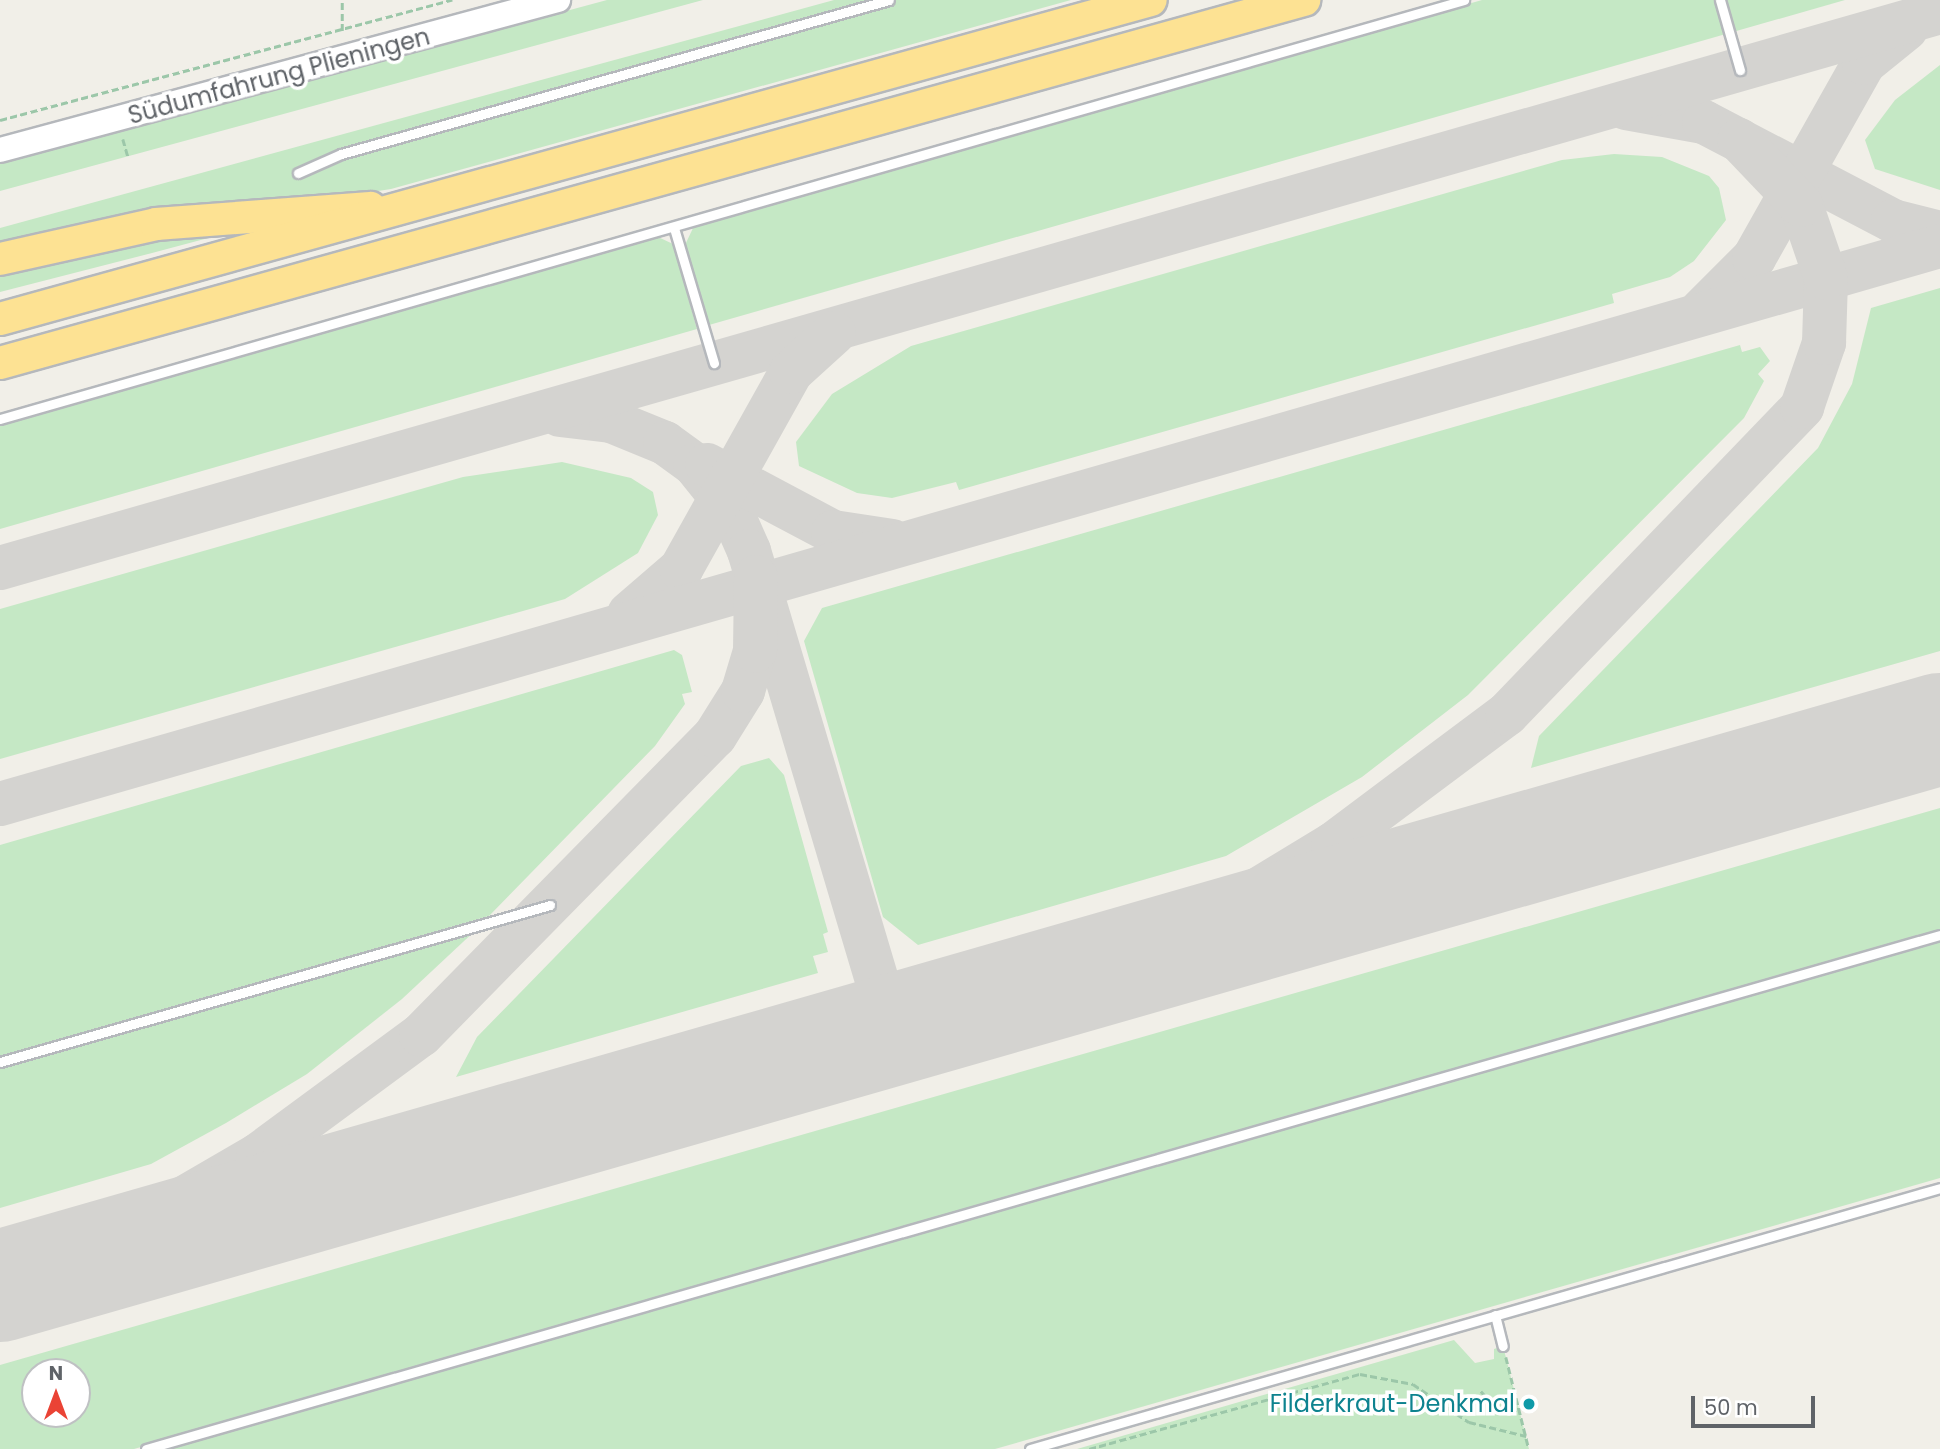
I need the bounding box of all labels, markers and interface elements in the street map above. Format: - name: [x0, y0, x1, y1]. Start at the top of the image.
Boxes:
- street label: Südumfahrung Plieningen: [125, 22, 433, 130]
- north arrow: [21, 1358, 91, 1428]
- text: N: [49, 1360, 63, 1387]
- scale bar: [1695, 1382, 1819, 1426]
- place label: Filderkraut-Denkmal: [1270, 1390, 1515, 1418]
- text: 50 m: [1704, 1393, 1758, 1422]
- marker: Filderkraut-Denkmal: [1521, 1396, 1537, 1412]

